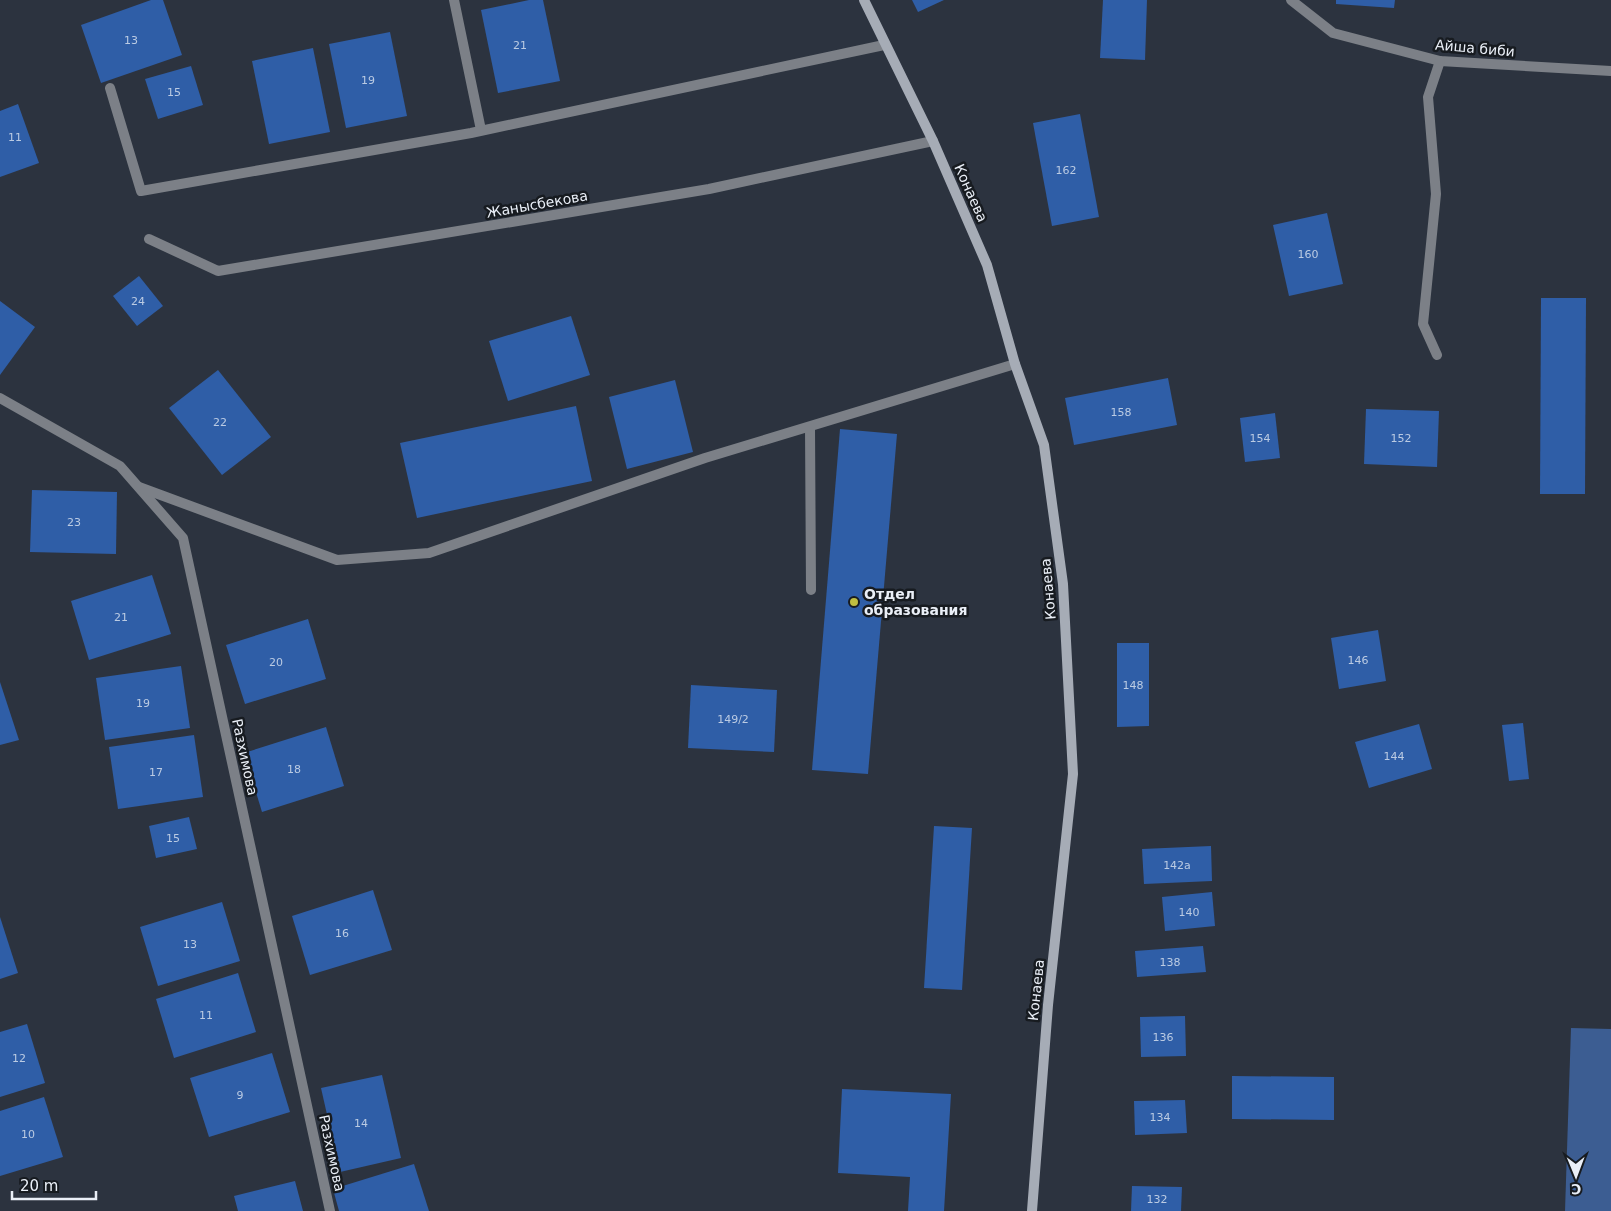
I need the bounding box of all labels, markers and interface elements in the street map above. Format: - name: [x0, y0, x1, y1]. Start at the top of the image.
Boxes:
- house number: 13: [124, 34, 138, 47]
- street label: Айша биби: [1434, 37, 1516, 59]
- house number: 21: [513, 39, 527, 52]
- house number: 19: [361, 74, 375, 87]
- house number: 15: [167, 86, 181, 99]
- house number: 11: [8, 131, 22, 144]
- street label: Конаева: [951, 162, 991, 224]
- house number: 162: [1056, 164, 1077, 177]
- street label: Жанысбекова: [485, 187, 589, 221]
- house number: 160: [1298, 248, 1319, 261]
- house number: 24: [131, 295, 145, 308]
- house number: 158: [1111, 406, 1132, 419]
- house number: 22: [213, 416, 227, 429]
- house number: 154: [1250, 432, 1271, 445]
- house number: 152: [1391, 432, 1412, 445]
- house number: 23: [67, 516, 81, 529]
- street label: Конаева: [1037, 558, 1059, 620]
- place label: Отдел образования: [864, 586, 967, 618]
- marker: Отдел образования: [848, 596, 860, 608]
- house number: 21: [114, 611, 128, 624]
- house number: 146: [1348, 654, 1369, 667]
- house number: 20: [269, 656, 283, 669]
- house number: 148: [1123, 679, 1144, 692]
- house number: 19: [136, 697, 150, 710]
- house number: 149/2: [717, 713, 749, 726]
- street label: Разхимова: [229, 717, 261, 797]
- house number: 144: [1384, 750, 1405, 763]
- house number: 18: [287, 763, 301, 776]
- house number: 17: [149, 766, 163, 779]
- house number: 15: [166, 832, 180, 845]
- house number: 142а: [1163, 859, 1191, 872]
- house number: 140: [1179, 906, 1200, 919]
- house number: 16: [335, 927, 349, 940]
- house number: 13: [183, 938, 197, 951]
- house number: 138: [1160, 956, 1181, 969]
- street label: Конаева: [1025, 958, 1047, 1022]
- house number: 11: [199, 1009, 213, 1022]
- house number: 136: [1153, 1031, 1174, 1044]
- house number: 12: [12, 1052, 26, 1065]
- house number: 9: [237, 1089, 244, 1102]
- house number: 134: [1150, 1111, 1171, 1124]
- street label: Разхимова: [316, 1113, 348, 1193]
- house number: 14: [354, 1117, 368, 1130]
- house number: 10: [21, 1128, 35, 1141]
- north arrow: [1551, 1151, 1601, 1201]
- scale bar: [12, 1168, 96, 1200]
- text: 20 m: [20, 1177, 58, 1195]
- text: С: [1571, 1181, 1582, 1197]
- house number: 132: [1147, 1193, 1168, 1206]

